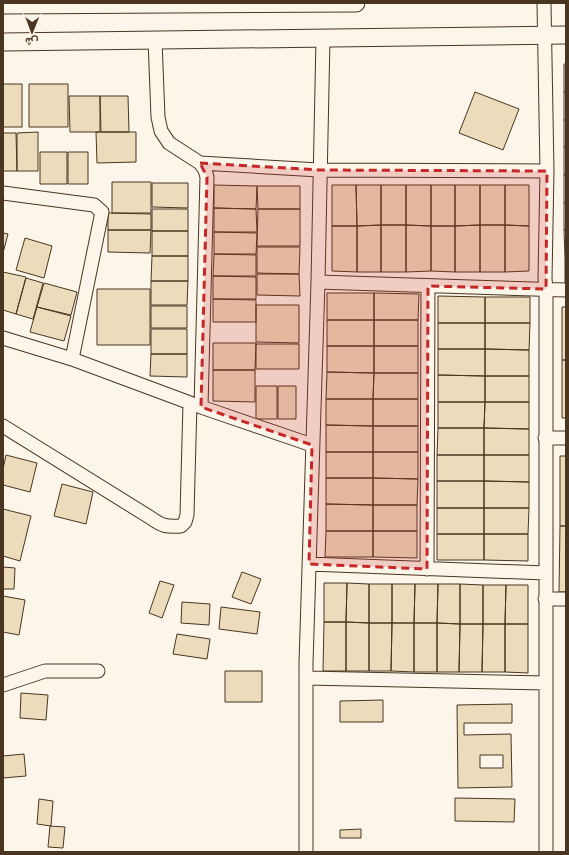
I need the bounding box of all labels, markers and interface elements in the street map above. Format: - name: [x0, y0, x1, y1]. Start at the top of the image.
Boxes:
- north arrow: [12, 12, 52, 52]
- text: ش: [25, 35, 39, 48]

